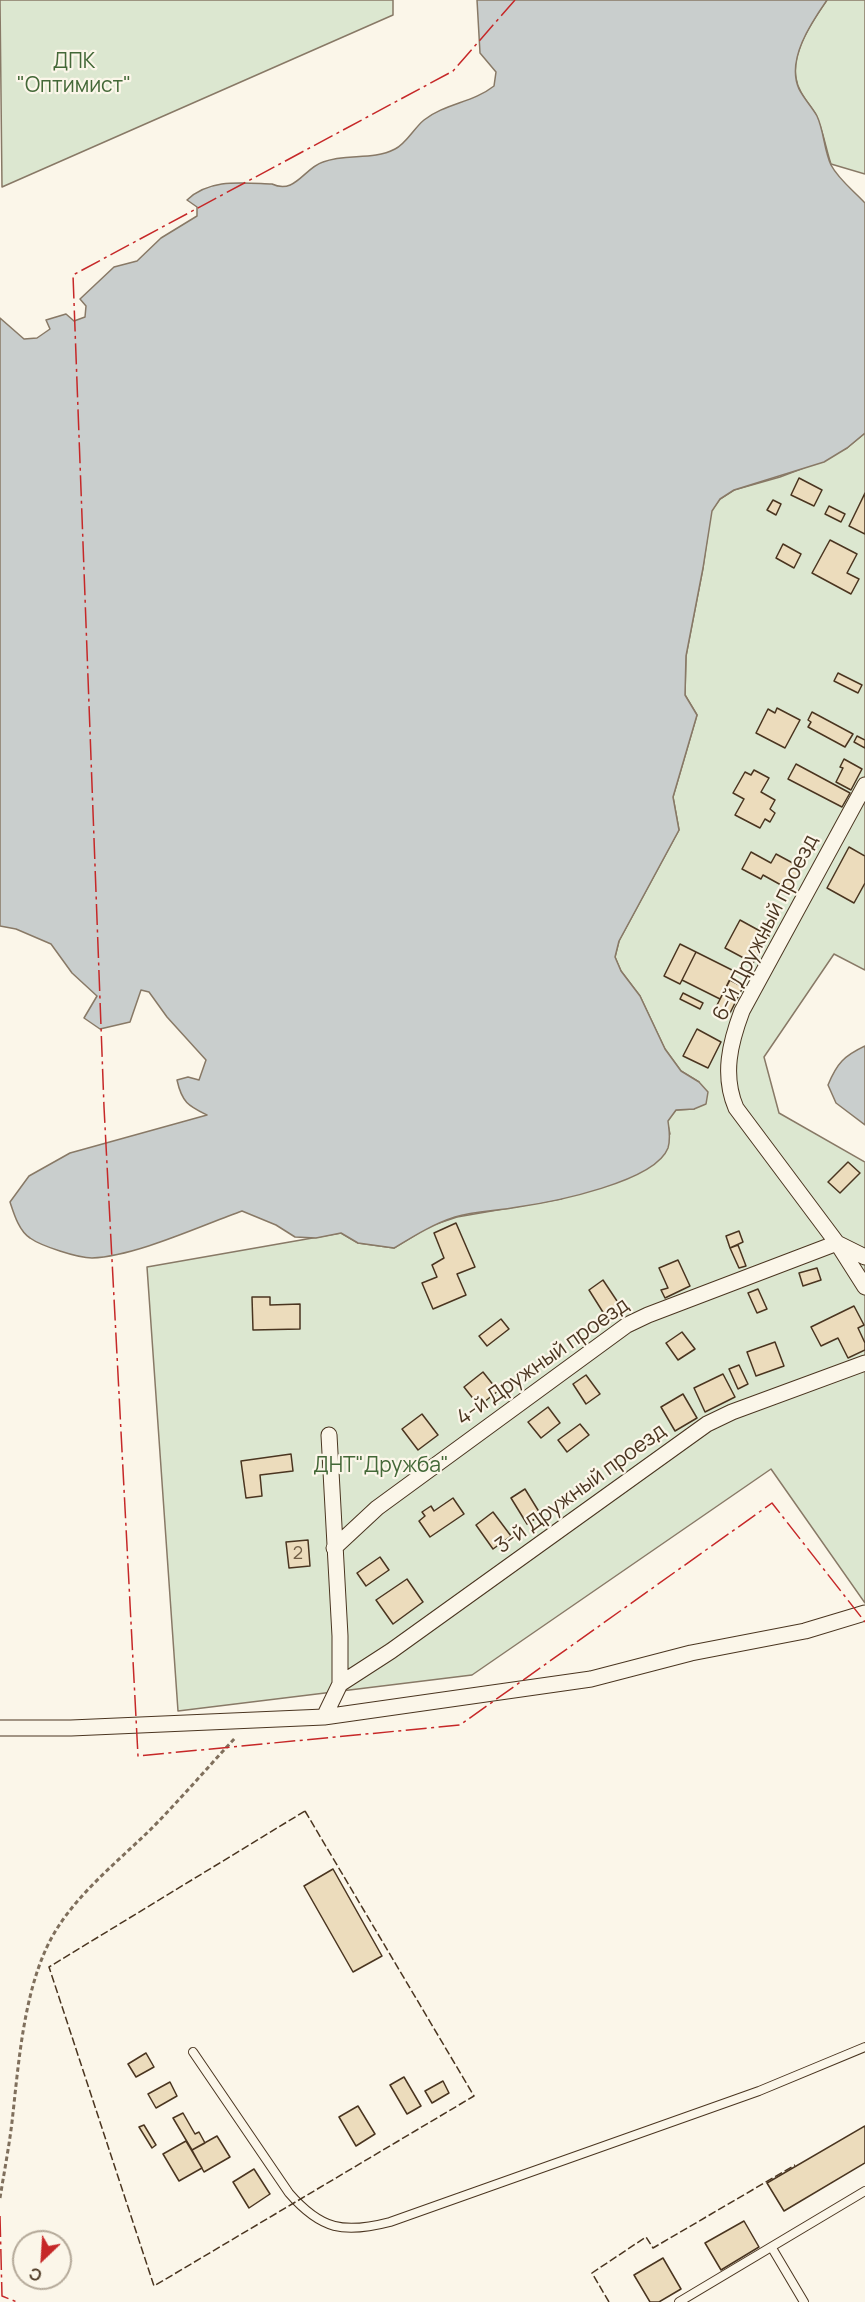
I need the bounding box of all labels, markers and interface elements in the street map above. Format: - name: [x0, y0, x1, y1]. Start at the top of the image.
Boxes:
- park label: ДПК "Оптимист": [17, 49, 131, 99]
- street label: 6-й Дружный проезд: [708, 831, 824, 1025]
- street label: 4-й Дружный проезд: [452, 1293, 634, 1431]
- street label: 3-й Дружный проезд: [491, 1419, 671, 1559]
- park label: ДНТ"Дружба": [313, 1453, 449, 1479]
- house number: 2: [293, 1543, 303, 1565]
- north arrow: [12, 2230, 72, 2290]
- text: С: [25, 2262, 45, 2287]

